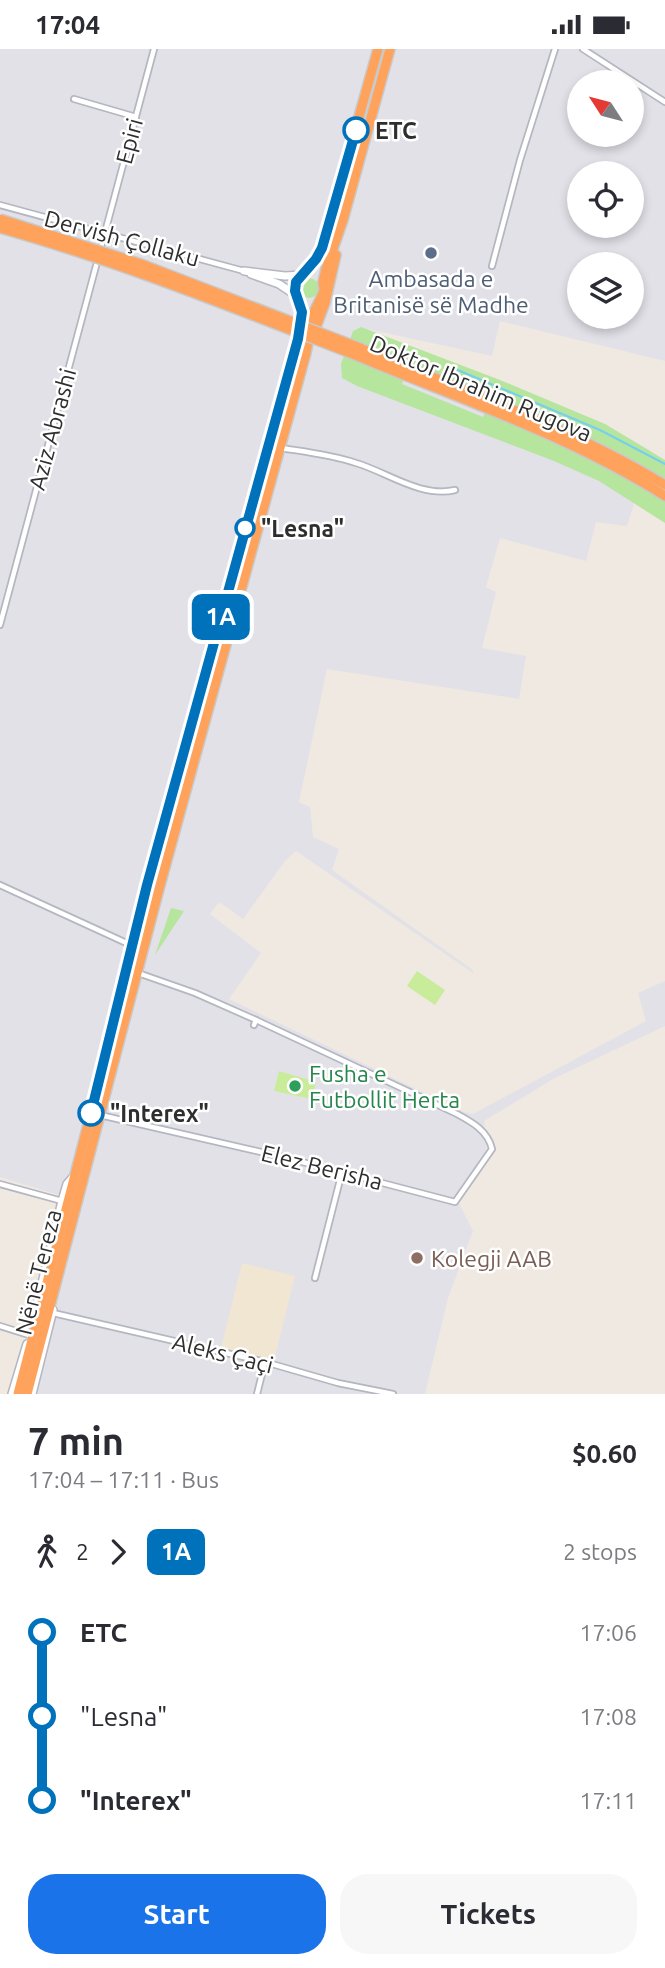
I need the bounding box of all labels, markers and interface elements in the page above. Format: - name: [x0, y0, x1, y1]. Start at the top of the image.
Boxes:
- text: 17:04: [35, 10, 100, 39]
- north arrow: [567, 70, 644, 147]
- map controls: [567, 70, 644, 329]
- street label: Epiri: [111, 115, 147, 167]
- marker: ETC: [343, 117, 369, 143]
- place label: ETC: [375, 118, 417, 143]
- button: locate: [567, 161, 644, 238]
- street label: Dervish Çollaku: [42, 205, 202, 271]
- marker: Ambasada e Britanisë së Madhe: [423, 245, 439, 261]
- button: layers: [567, 252, 644, 329]
- place label: Ambasada e Britanisë së Madhe: [333, 266, 529, 317]
- street label: Doktor Ibrahim Rugova: [366, 330, 596, 446]
- street label: Aziz Abrashi: [24, 365, 80, 493]
- place label: "Lesna": [261, 516, 344, 541]
- marker: "Lesna": [235, 518, 255, 538]
- line badge: 1A: [190, 594, 252, 640]
- text: 1A: [206, 603, 236, 630]
- place label: Fusha e Futbollit Herta: [309, 1061, 460, 1112]
- marker: Fusha e Futbollit Herta: [287, 1078, 303, 1094]
- marker: "Interex": [78, 1100, 104, 1126]
- place label: "Interex": [110, 1101, 209, 1126]
- street label: Elez Berisha: [259, 1140, 385, 1194]
- street label: Nënë Tereza: [10, 1207, 66, 1337]
- place label: Kolegji AAB: [431, 1246, 552, 1271]
- marker: Kolegji AAB: [409, 1250, 425, 1266]
- street label: Aleks Çaçi: [170, 1328, 276, 1378]
- text: 7 min: [28, 1420, 124, 1462]
- text: $0.60: [572, 1439, 637, 1468]
- text: 17:04 – 17:11 · Bus: [28, 1467, 219, 1492]
- icon: walk: [28, 1533, 66, 1571]
- icon: forward: [99, 1533, 137, 1571]
- text: 1A: [161, 1538, 191, 1565]
- text: 2: [76, 1539, 89, 1564]
- text: 2 stops: [563, 1539, 637, 1564]
- text: ETC: [80, 1618, 127, 1647]
- text: 17:06: [579, 1620, 637, 1645]
- text: "Lesna": [80, 1702, 167, 1731]
- text: 17:08: [579, 1704, 637, 1729]
- text: "Interex": [80, 1786, 192, 1815]
- text: 17:11: [579, 1788, 637, 1813]
- button: Start: [28, 1874, 326, 1954]
- button: Tickets: [340, 1874, 637, 1954]

